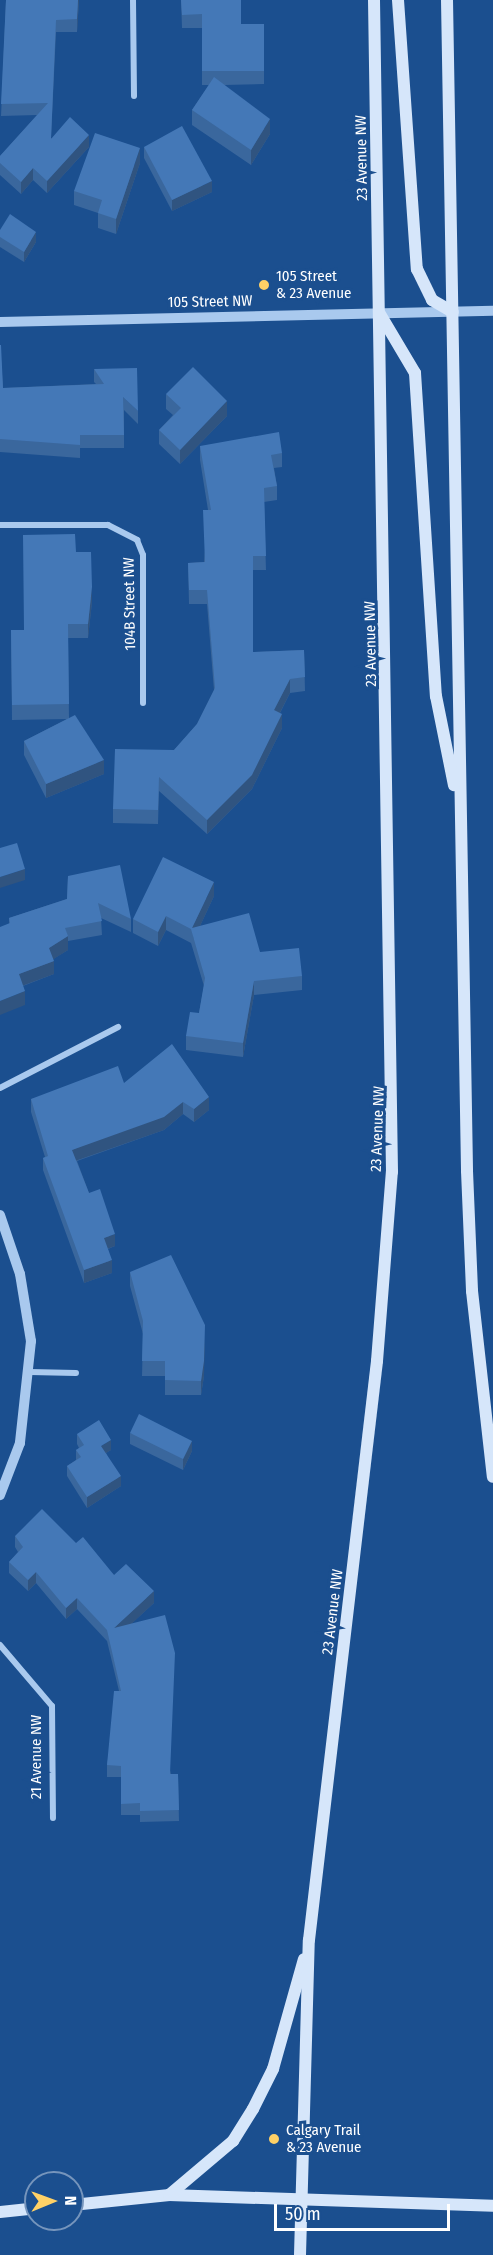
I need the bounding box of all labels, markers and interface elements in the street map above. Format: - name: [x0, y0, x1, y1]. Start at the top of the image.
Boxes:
- street label: 23 Avenue NW: [352, 115, 372, 201]
- place label: 105 Street & 23 Avenue: [276, 267, 351, 302]
- marker: 105 Street & 23 Avenue: [257, 278, 271, 292]
- street label: 105 Street NW: [167, 292, 253, 312]
- street label: 104B Street NW: [120, 557, 140, 651]
- street label: 23 Avenue NW: [361, 601, 381, 687]
- street label: 23 Avenue NW: [368, 1086, 388, 1172]
- street label: 23 Avenue NW: [319, 1568, 347, 1656]
- street label: 21 Avenue NW: [28, 1715, 46, 1799]
- place label: Calgary Trail & 23 Avenue: [286, 2121, 361, 2156]
- marker: Calgary Trail & 23 Avenue: [267, 2132, 281, 2146]
- north arrow: [24, 2171, 84, 2231]
- scale bar: [277, 2192, 452, 2230]
- text: N: [61, 2196, 80, 2206]
- text: 50 m: [285, 2203, 321, 2225]

